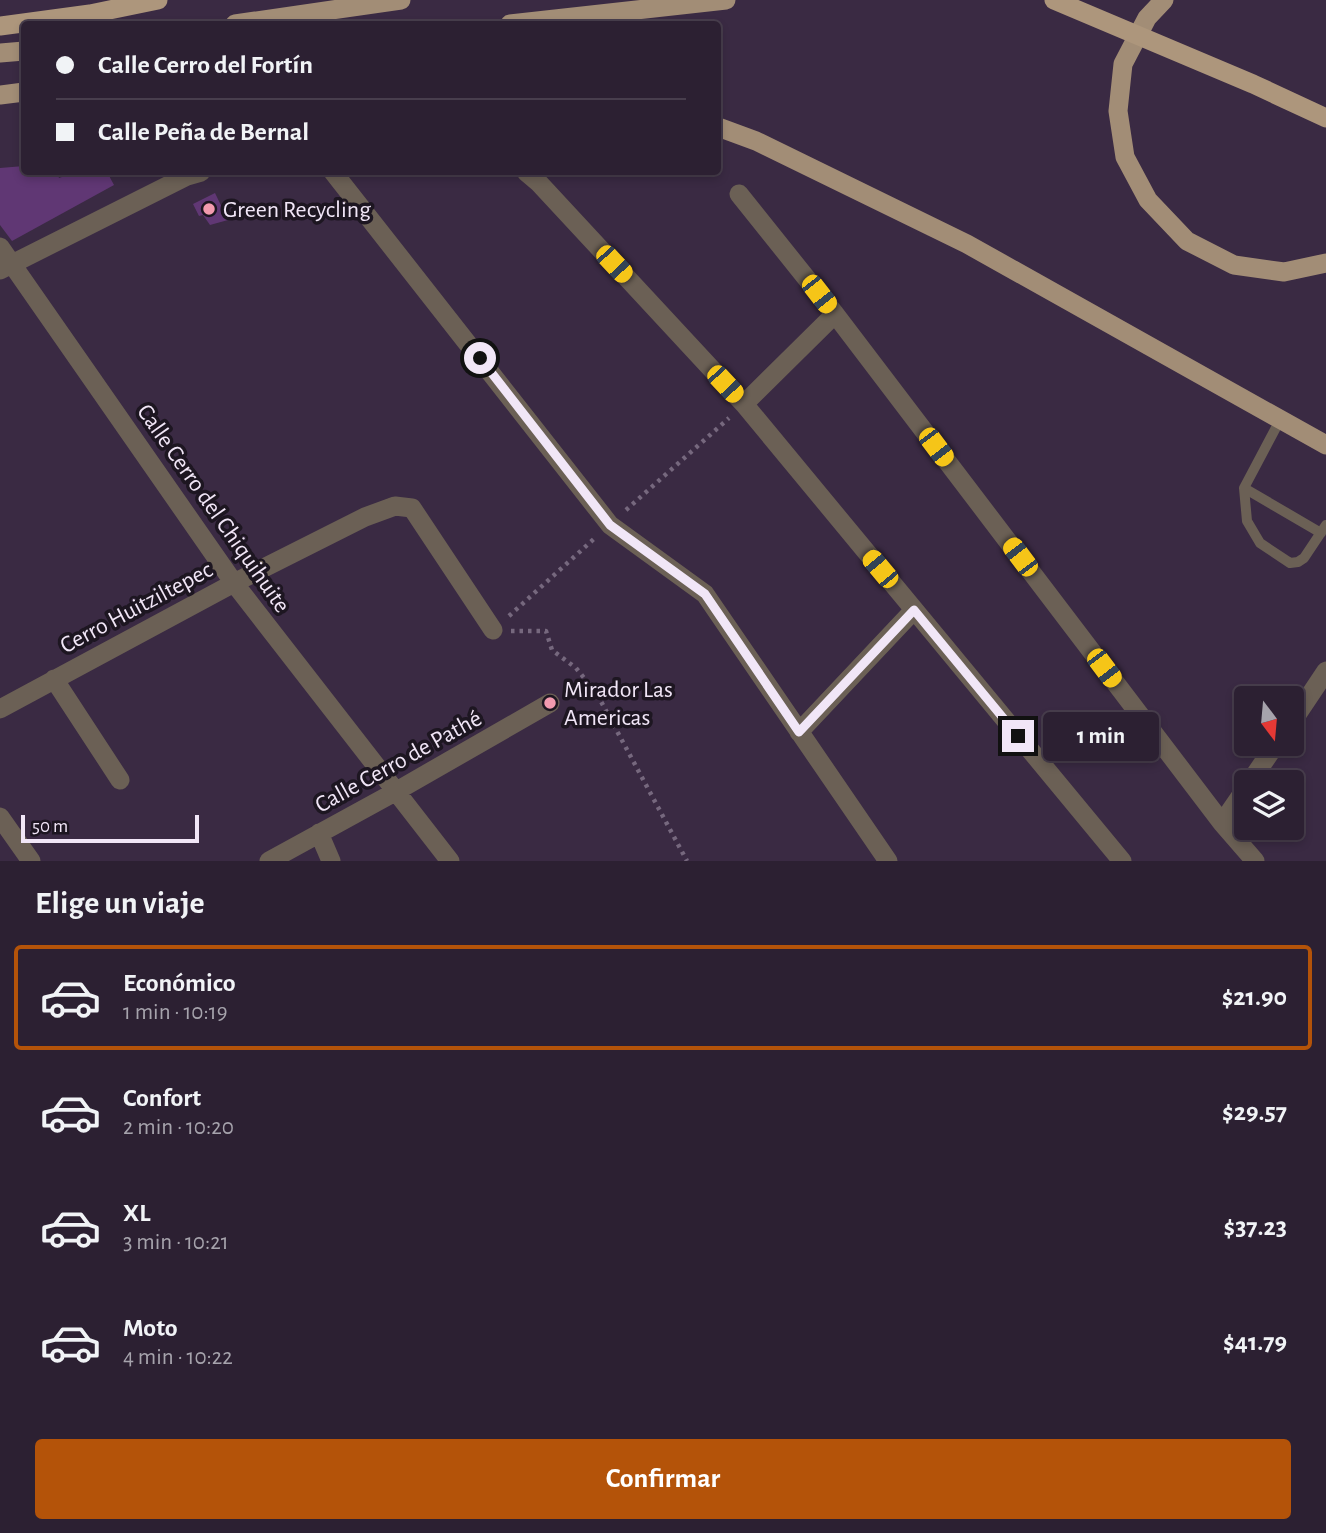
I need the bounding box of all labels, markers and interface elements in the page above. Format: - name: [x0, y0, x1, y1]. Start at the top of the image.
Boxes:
- text: Calle Cerro del Fortín: [98, 52, 313, 78]
- text: Calle Peña de Bernal: [98, 119, 309, 145]
- place label: Green Recycling: [223, 198, 371, 222]
- marker: Green Recycling: [201, 201, 217, 217]
- car: [592, 241, 637, 287]
- car: [798, 271, 841, 317]
- route start: [464, 342, 496, 374]
- car: [703, 361, 748, 407]
- street label: Calle Cerro del Chiquihuite: [132, 400, 294, 617]
- car: [915, 424, 958, 470]
- car: [999, 534, 1042, 580]
- car: [859, 546, 902, 592]
- street label: Cerro Huitziltepec: [56, 558, 217, 658]
- car: [1083, 645, 1126, 691]
- place label: Mirador Las Americas: [564, 678, 673, 730]
- north arrow: [1234, 686, 1304, 756]
- map controls: [1234, 686, 1304, 840]
- marker: Mirador Las Americas: [542, 695, 558, 711]
- street label: Calle Cerro de Pathé: [311, 706, 486, 818]
- callout: 1 min: [1042, 712, 1158, 760]
- route end: [1002, 720, 1034, 752]
- text: 1 min: [1077, 725, 1125, 748]
- button: layers: [1234, 770, 1304, 840]
- scale bar: [21, 812, 200, 844]
- text: 50 m: [32, 817, 68, 836]
- text: Elige un viaje: [35, 887, 205, 919]
- icon: car: [39, 966, 102, 1029]
- text: Económico: [123, 970, 236, 996]
- text: $21.90: [1222, 984, 1287, 1010]
- text: 1 min · 10:19: [123, 1001, 227, 1024]
- icon: car: [39, 1081, 102, 1144]
- text: Confort: [123, 1085, 201, 1111]
- text: $29.57: [1222, 1099, 1287, 1125]
- text: 2 min · 10:20: [123, 1116, 234, 1139]
- icon: car: [39, 1196, 102, 1259]
- text: XL: [123, 1200, 150, 1226]
- text: $37.23: [1223, 1214, 1287, 1240]
- text: 3 min · 10:21: [123, 1231, 229, 1254]
- icon: car: [39, 1311, 102, 1374]
- text: Moto: [123, 1315, 178, 1341]
- text: $41.79: [1223, 1329, 1287, 1355]
- text: 4 min · 10:22: [123, 1346, 233, 1369]
- button: Confirmar: [35, 1439, 1291, 1519]

